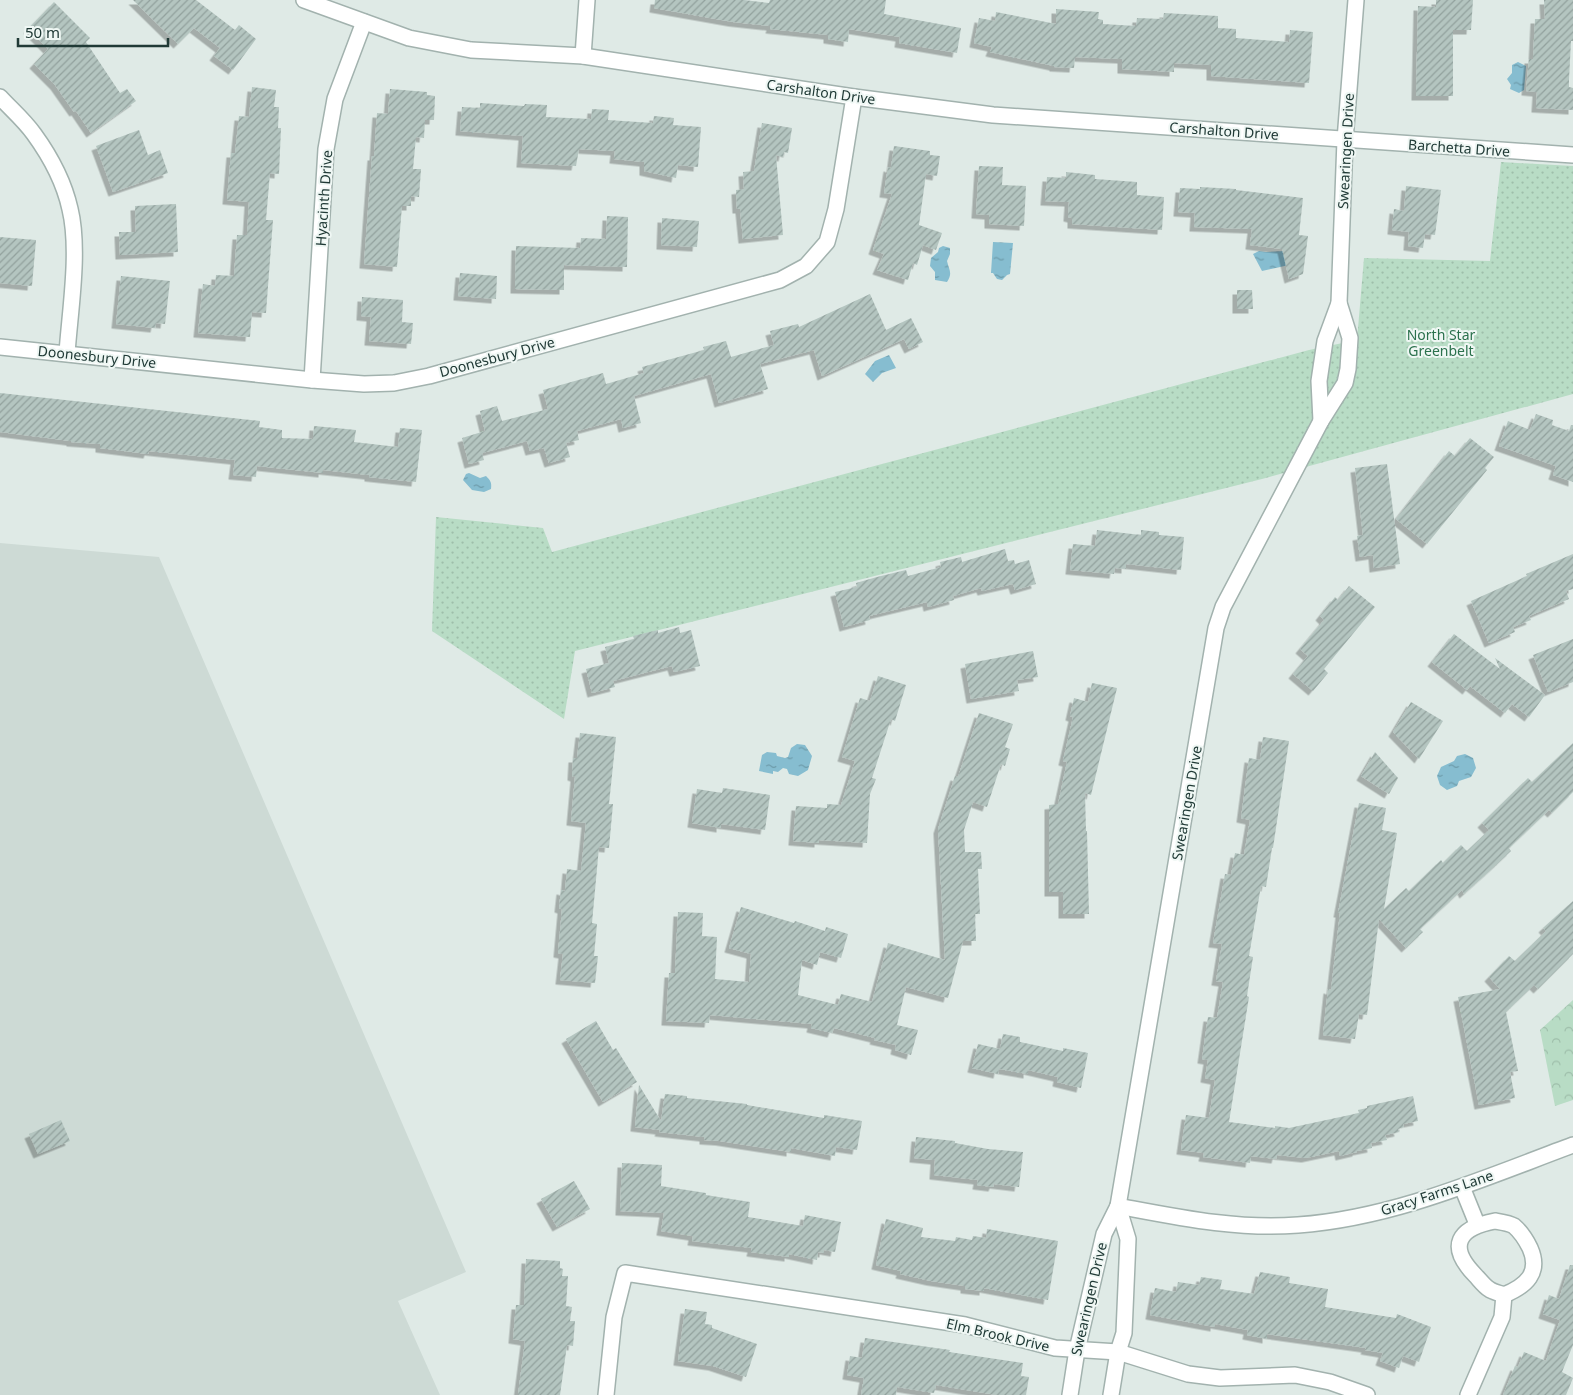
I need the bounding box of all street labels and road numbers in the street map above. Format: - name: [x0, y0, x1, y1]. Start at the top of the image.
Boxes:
- street label: Carshalton Drive: [765, 74, 877, 109]
- street label: Swearingen Drive: [1333, 92, 1358, 209]
- street label: Carshalton Drive: [1169, 117, 1280, 144]
- street label: Barchetta Drive: [1408, 134, 1511, 161]
- street label: Hyacinth Drive: [311, 149, 336, 247]
- street label: Doonesbury Drive: [437, 332, 557, 381]
- street label: Doonesbury Drive: [37, 341, 157, 372]
- street label: Swearingen Drive: [1167, 744, 1206, 862]
- street label: Gracy Farms Lane: [1378, 1165, 1496, 1220]
- street label: Swearingen Drive: [1066, 1240, 1111, 1357]
- street label: Elm Brook Drive: [945, 1313, 1052, 1356]

